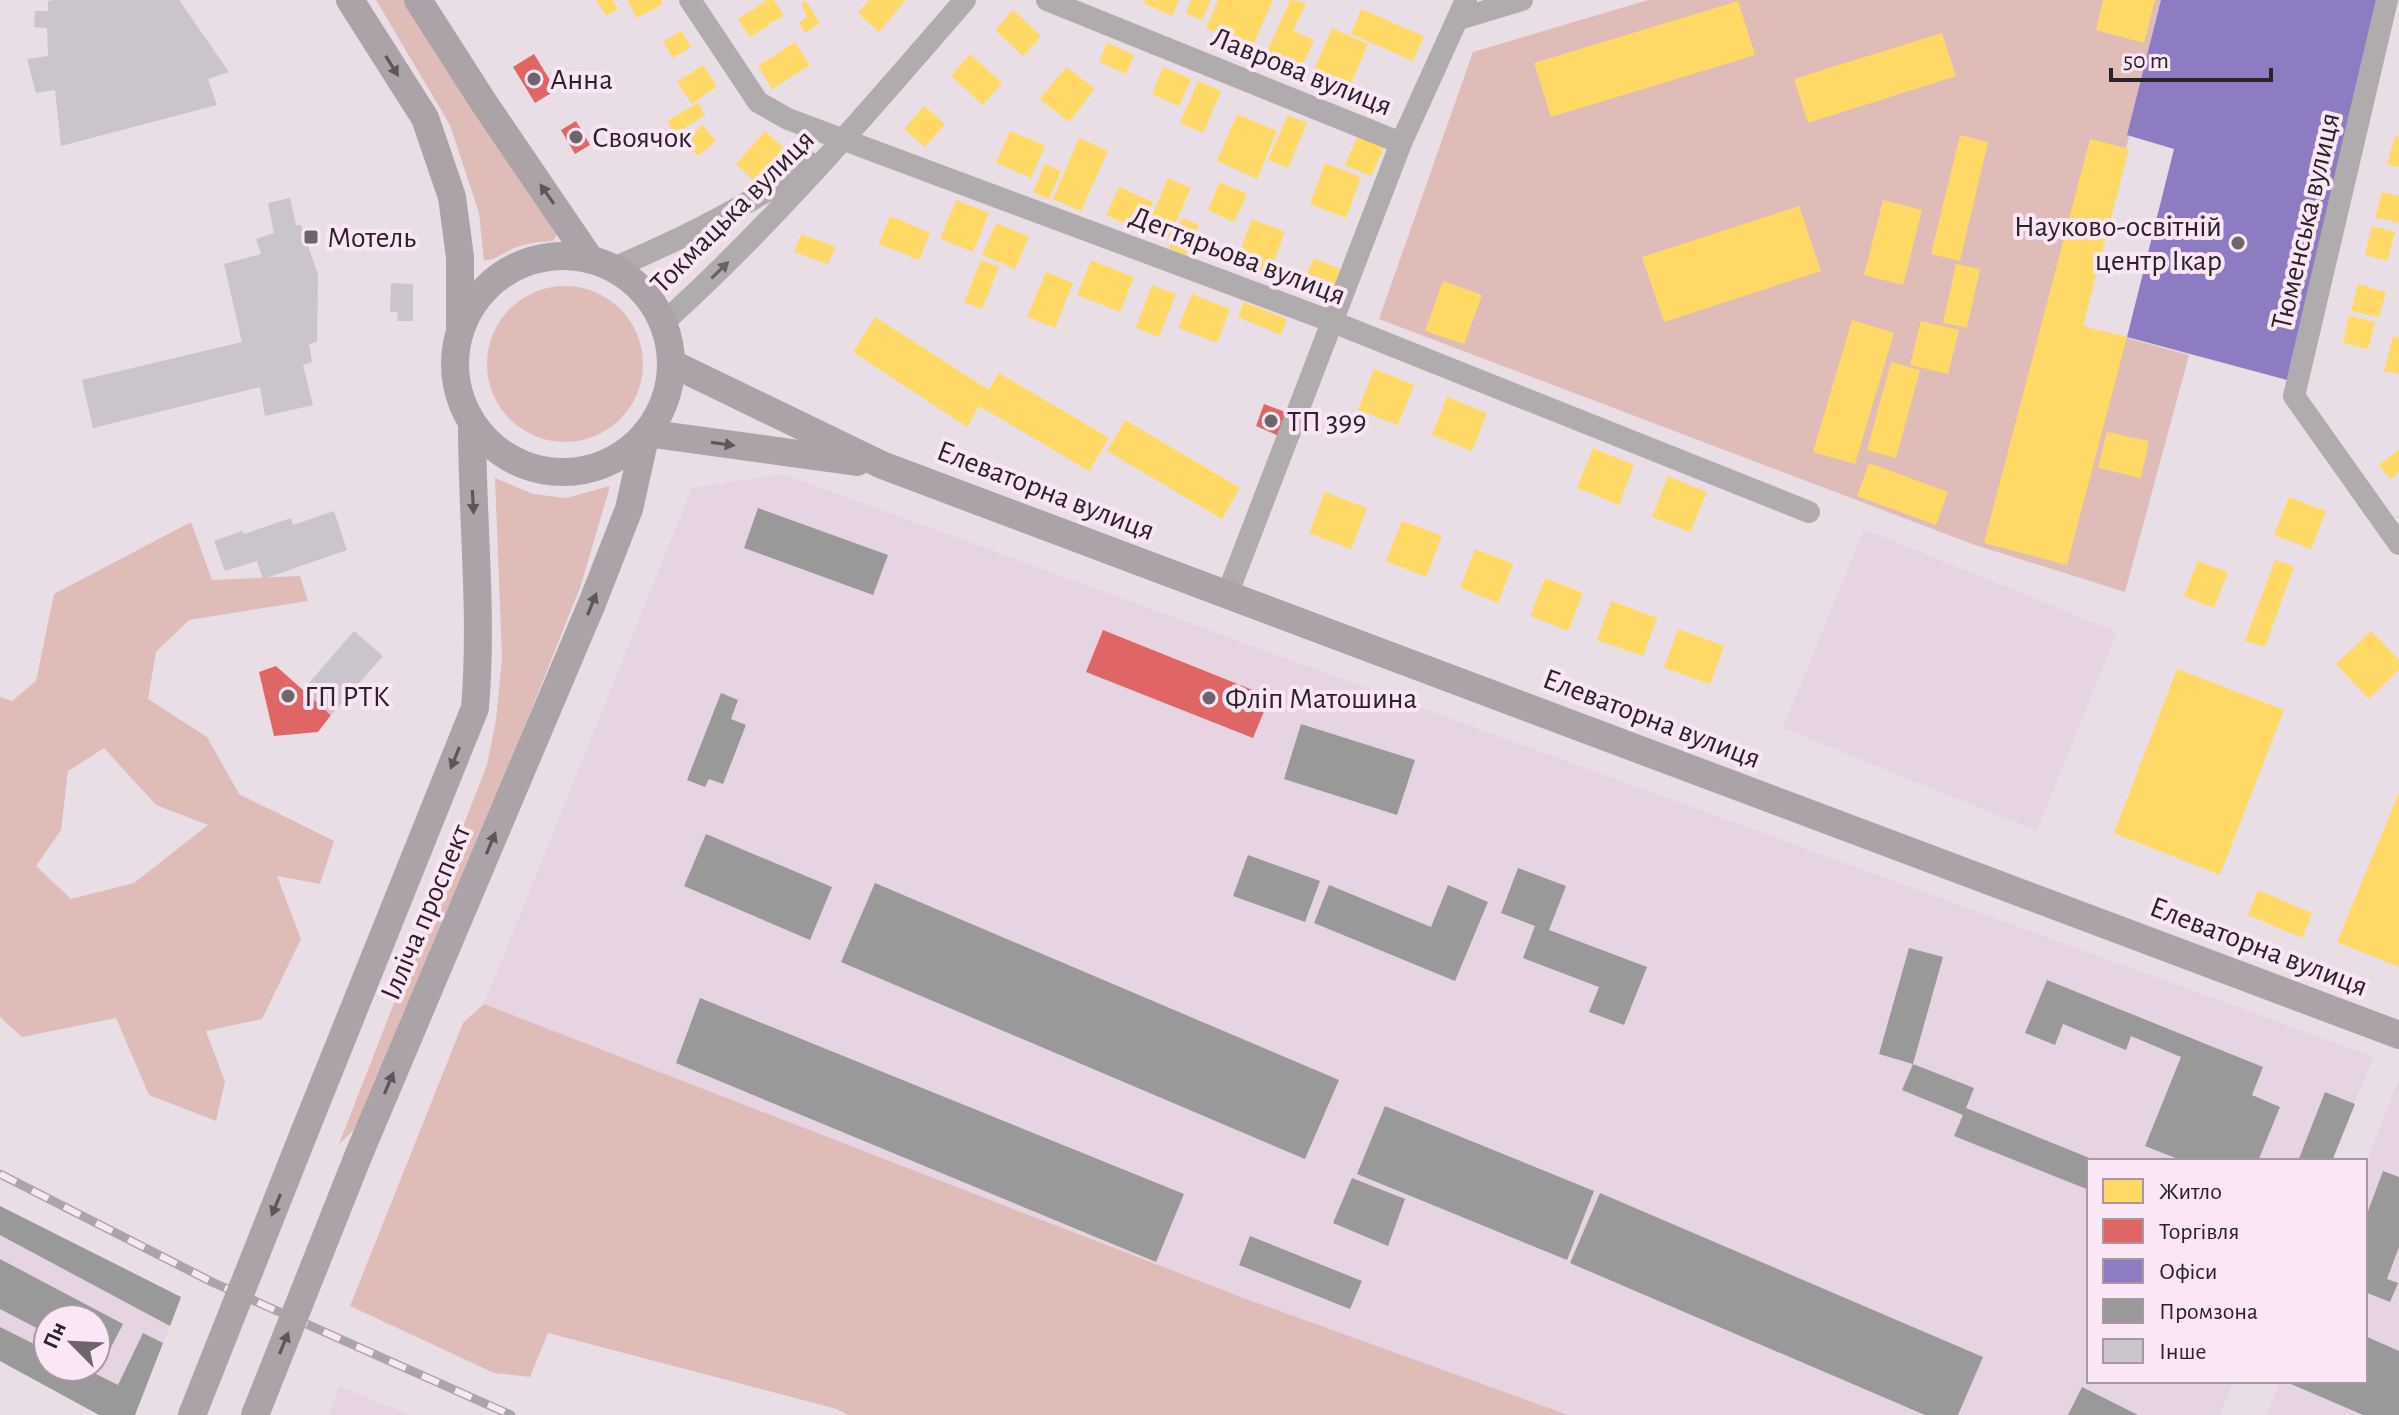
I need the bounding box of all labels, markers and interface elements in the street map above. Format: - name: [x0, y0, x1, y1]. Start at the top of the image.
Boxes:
- street label: Лаврова вулиця: [1207, 22, 1396, 122]
- scale bar: [2111, 32, 2271, 82]
- text: 50 m: [2123, 49, 2169, 73]
- one-way arrow: [384, 55, 398, 77]
- place label: Анна: [550, 65, 613, 95]
- marker: Анна: [525, 70, 543, 88]
- street label: Тюменська вулиця: [2266, 110, 2346, 333]
- place label: Своячок: [592, 123, 692, 153]
- street label: Токмацька вулиця: [645, 124, 820, 299]
- marker: Своячок: [567, 128, 585, 146]
- one-way arrow: [540, 184, 555, 205]
- street label: Дегтярьова вулиця: [1126, 201, 1350, 311]
- place label: Науково-освітній центр Ікар: [2014, 212, 2222, 276]
- place label: Мотель: [327, 223, 416, 253]
- marker: Мотель: [302, 228, 320, 246]
- marker: Науково-освітній центр Ікар: [2229, 234, 2247, 252]
- one-way arrow: [710, 261, 729, 280]
- place label: ТП 399: [1287, 407, 1367, 437]
- marker: ТП 399: [1262, 412, 1280, 430]
- street label: Елеваторна вулиця: [933, 436, 1159, 546]
- one-way arrow: [711, 438, 736, 451]
- one-way arrow: [466, 490, 479, 515]
- one-way arrow: [586, 592, 599, 616]
- street label: Елеваторна вулиця: [1539, 664, 1765, 774]
- place label: ГП РТК: [304, 682, 390, 712]
- place label: Фліп Матошина: [1225, 684, 1417, 714]
- marker: ГП РТК: [279, 687, 297, 705]
- marker: Фліп Матошина: [1200, 689, 1218, 707]
- one-way arrow: [448, 746, 461, 770]
- street label: Ілліча проспект: [375, 820, 476, 1005]
- one-way arrow: [484, 831, 497, 855]
- street label: Елеваторна вулиця: [2146, 892, 2372, 1002]
- one-way arrow: [383, 1071, 396, 1095]
- legend: [2087, 1159, 2367, 1383]
- text: Житло: [2159, 1180, 2222, 1204]
- one-way arrow: [269, 1193, 282, 1217]
- text: Торгівля: [2159, 1220, 2239, 1244]
- text: Офіси: [2159, 1260, 2217, 1284]
- text: Промзона: [2159, 1300, 2258, 1324]
- north arrow: [32, 1303, 112, 1383]
- text: Пн: [39, 1319, 70, 1352]
- one-way arrow: [277, 1331, 290, 1355]
- text: Інше: [2159, 1340, 2206, 1364]

